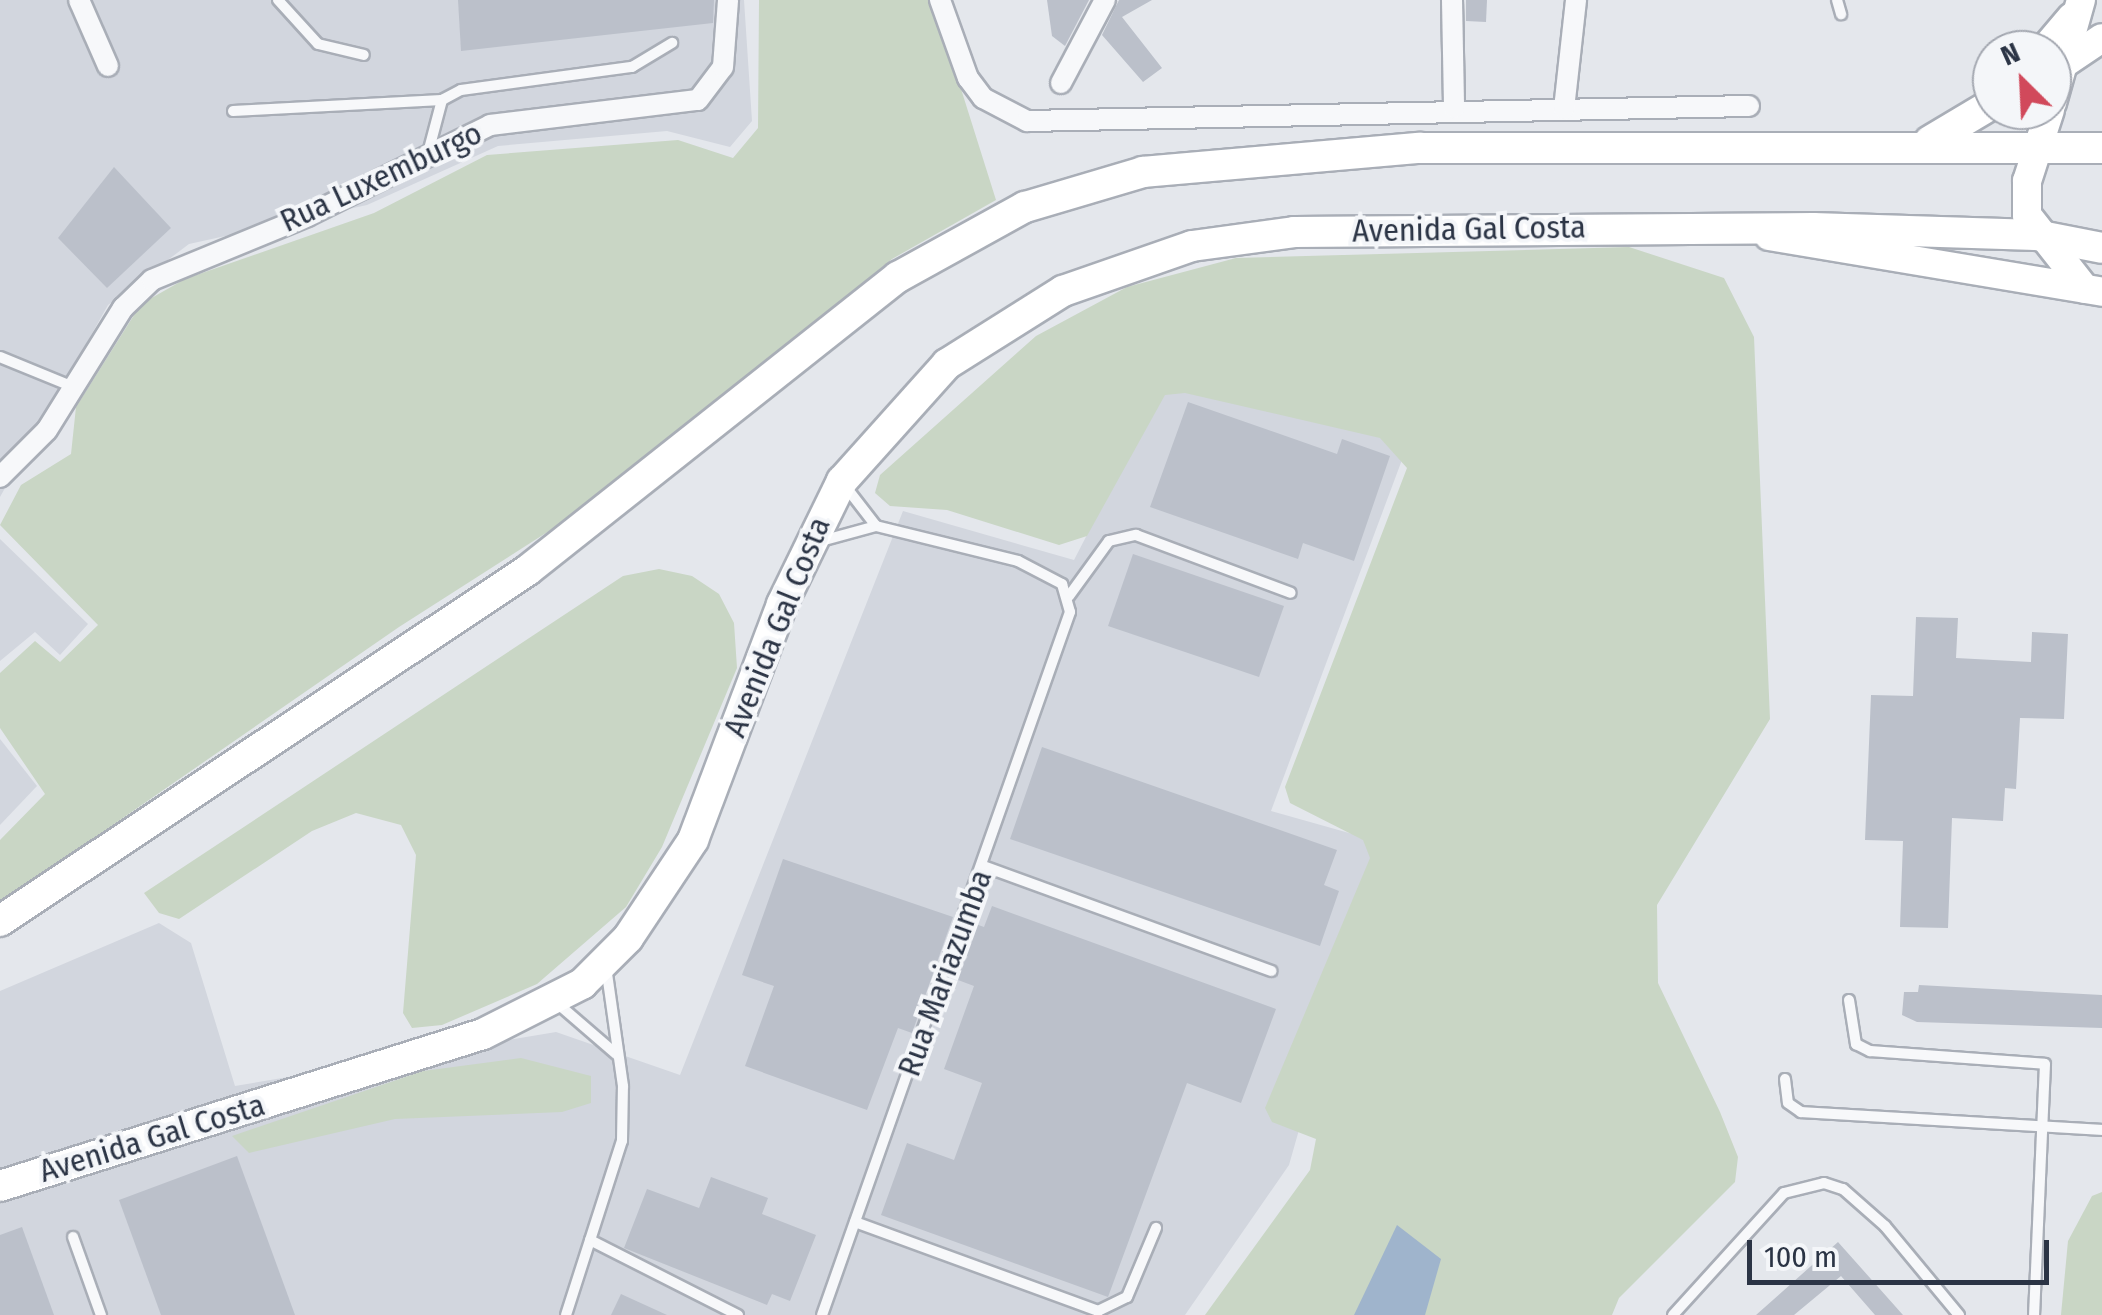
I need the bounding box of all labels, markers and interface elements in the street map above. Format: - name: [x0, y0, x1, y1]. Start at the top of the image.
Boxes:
- north arrow: [1972, 30, 2072, 130]
- text: N: [1996, 35, 2025, 72]
- street label: Rua Luxemburgo: [274, 114, 488, 240]
- street label: Avenida Gal Costa: [1352, 208, 1586, 250]
- street label: Avenida Gal Costa: [715, 511, 839, 743]
- street label: Rua Mariazumba: [890, 865, 1000, 1081]
- street label: Avenida Gal Costa: [35, 1085, 269, 1191]
- scale bar: [1752, 1220, 2054, 1282]
- text: 100 m: [1764, 1239, 1837, 1275]

